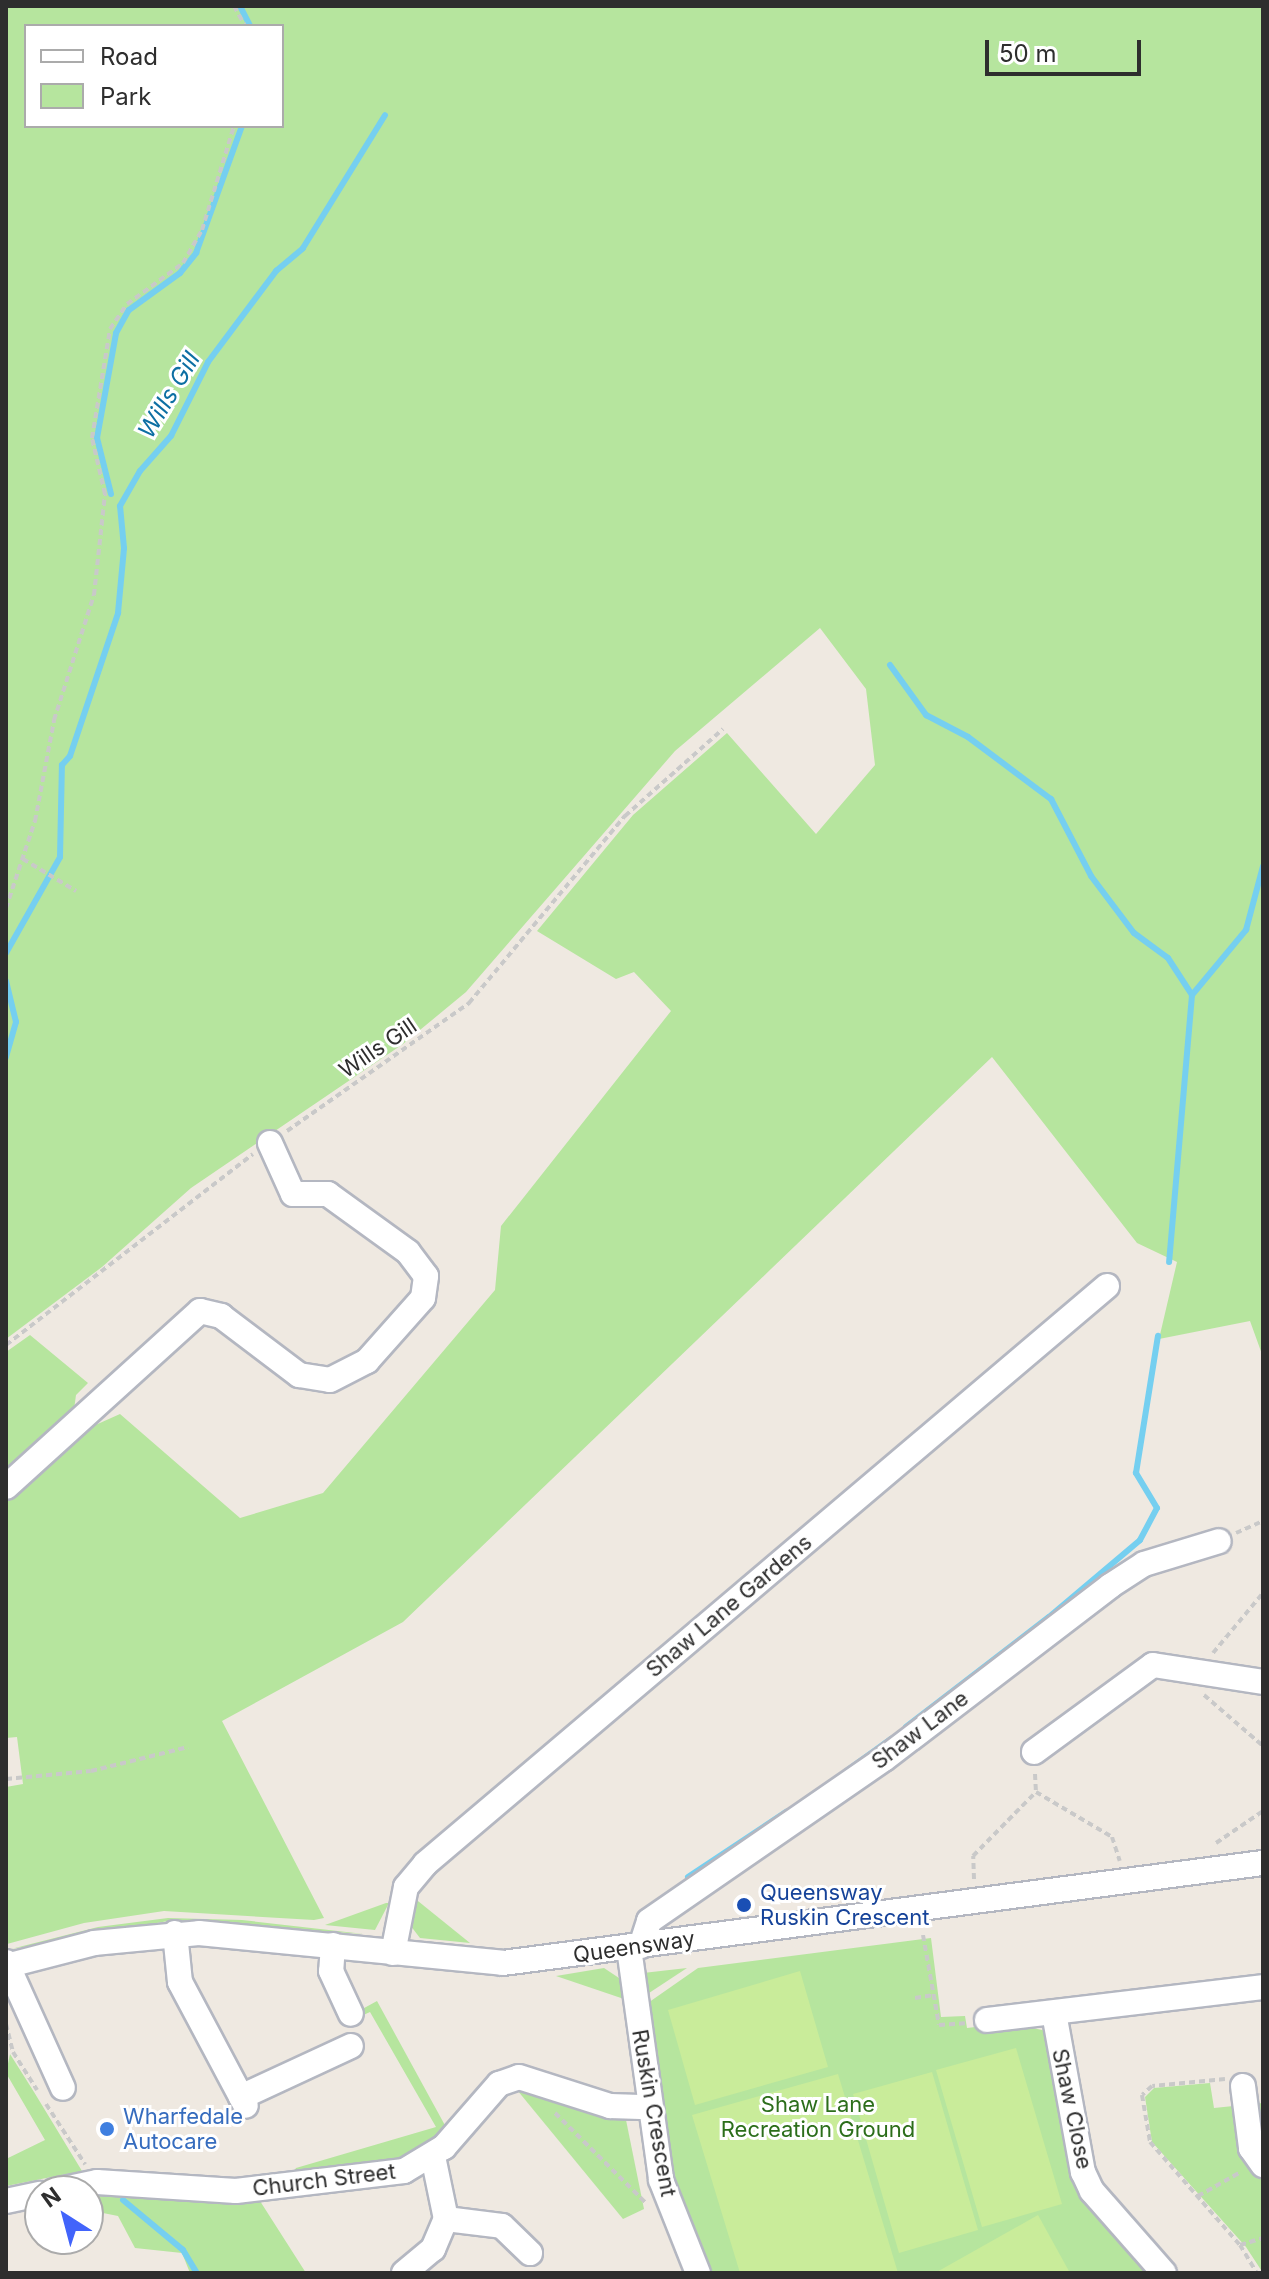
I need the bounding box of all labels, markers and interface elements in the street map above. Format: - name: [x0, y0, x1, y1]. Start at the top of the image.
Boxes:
- legend: [24, 24, 284, 128]
- scale bar: [989, 24, 1145, 74]
- text: 50 m: [999, 39, 1057, 68]
- text: Road: [100, 42, 158, 71]
- text: Park: [100, 82, 151, 111]
- water label: Wills Gill: [132, 347, 206, 443]
- street label: Wills Gill: [334, 1012, 422, 1084]
- street label: Shaw Lane Gardens: [641, 1529, 817, 1683]
- street label: Shaw Lane: [866, 1685, 974, 1775]
- place label: Queensway Ruskin Crescent: [760, 1879, 929, 1930]
- marker: Queensway Ruskin Crescent: [735, 1896, 753, 1914]
- street label: Queensway: [572, 1925, 696, 1969]
- street label: Ruskin Crescent: [626, 2027, 682, 2199]
- street label: Shaw Close: [1046, 2046, 1098, 2172]
- park label: Shaw Lane Recreation Ground: [721, 2091, 915, 2142]
- place label: Wharfedale Autocare: [123, 2103, 243, 2154]
- marker: Wharfedale Autocare: [98, 2120, 116, 2138]
- street label: Church Street: [251, 2158, 397, 2202]
- north arrow: [24, 2175, 104, 2255]
- text: N: [37, 2182, 65, 2213]

